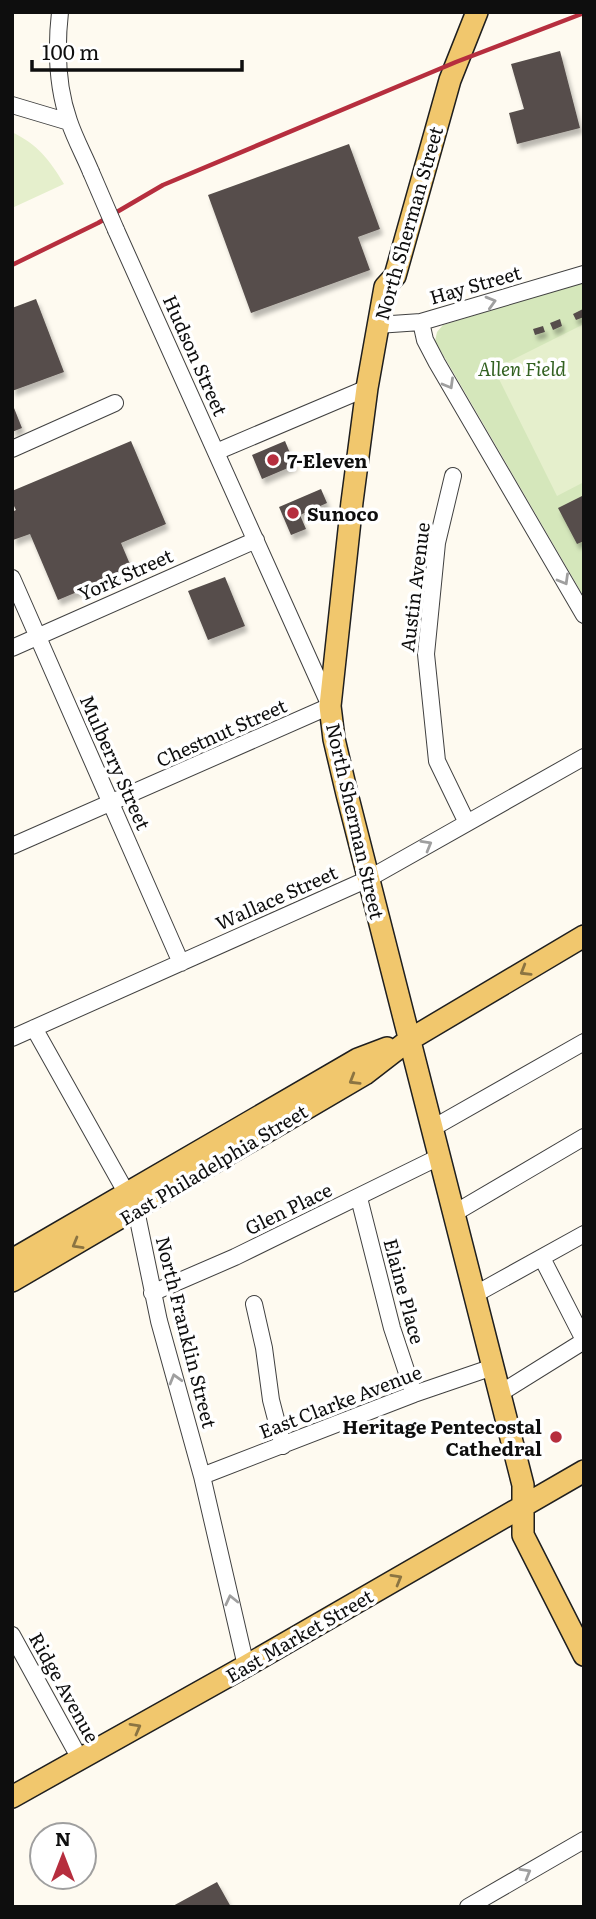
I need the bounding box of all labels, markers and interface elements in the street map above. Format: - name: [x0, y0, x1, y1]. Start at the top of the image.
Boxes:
- scale bar: [32, 28, 242, 72]
- text: 100 m: [42, 35, 99, 66]
- street label: North Sherman Street: [367, 122, 449, 323]
- street label: Hay Street: [426, 257, 524, 310]
- street label: Hudson Street: [157, 290, 235, 420]
- one-way arrow: [485, 295, 497, 310]
- park label: Allen Field: [478, 354, 566, 382]
- one-way arrow: [441, 376, 454, 389]
- place label: 7-Eleven: [287, 446, 368, 474]
- marker: 7-Eleven: [265, 452, 281, 468]
- place label: Sunoco: [307, 499, 379, 527]
- marker: Sunoco: [285, 505, 301, 521]
- street label: Austin Avenue: [392, 520, 436, 654]
- street label: York Street: [73, 541, 177, 607]
- one-way arrow: [556, 573, 569, 586]
- street label: Mulberry Street: [74, 690, 158, 834]
- street label: Chestnut Street: [151, 691, 291, 773]
- street label: North Sherman Street: [320, 720, 392, 922]
- one-way arrow: [420, 840, 433, 853]
- street label: Wallace Street: [210, 857, 342, 936]
- one-way arrow: [520, 963, 533, 976]
- one-way arrow: [348, 1072, 361, 1085]
- street label: East Philadelphia Street: [114, 1096, 313, 1231]
- street label: Glen Place: [240, 1175, 336, 1241]
- street label: North Franklin Street: [150, 1233, 224, 1431]
- street label: Elaine Place: [377, 1235, 433, 1347]
- one-way arrow: [71, 1236, 84, 1249]
- street label: East Clarke Avenue: [255, 1357, 425, 1445]
- one-way arrow: [169, 1373, 184, 1385]
- place label: Heritage Pentecostal Cathedral: [342, 1412, 542, 1462]
- marker: Heritage Pentecostal Cathedral: [548, 1429, 564, 1445]
- one-way arrow: [390, 1574, 403, 1587]
- street label: East Market Street: [220, 1581, 378, 1689]
- one-way arrow: [225, 1594, 239, 1606]
- street label: Ridge Avenue: [23, 1627, 107, 1747]
- one-way arrow: [129, 1723, 141, 1736]
- north arrow: [28, 1821, 98, 1891]
- text: N: [55, 1824, 71, 1852]
- one-way arrow: [519, 1868, 531, 1881]

